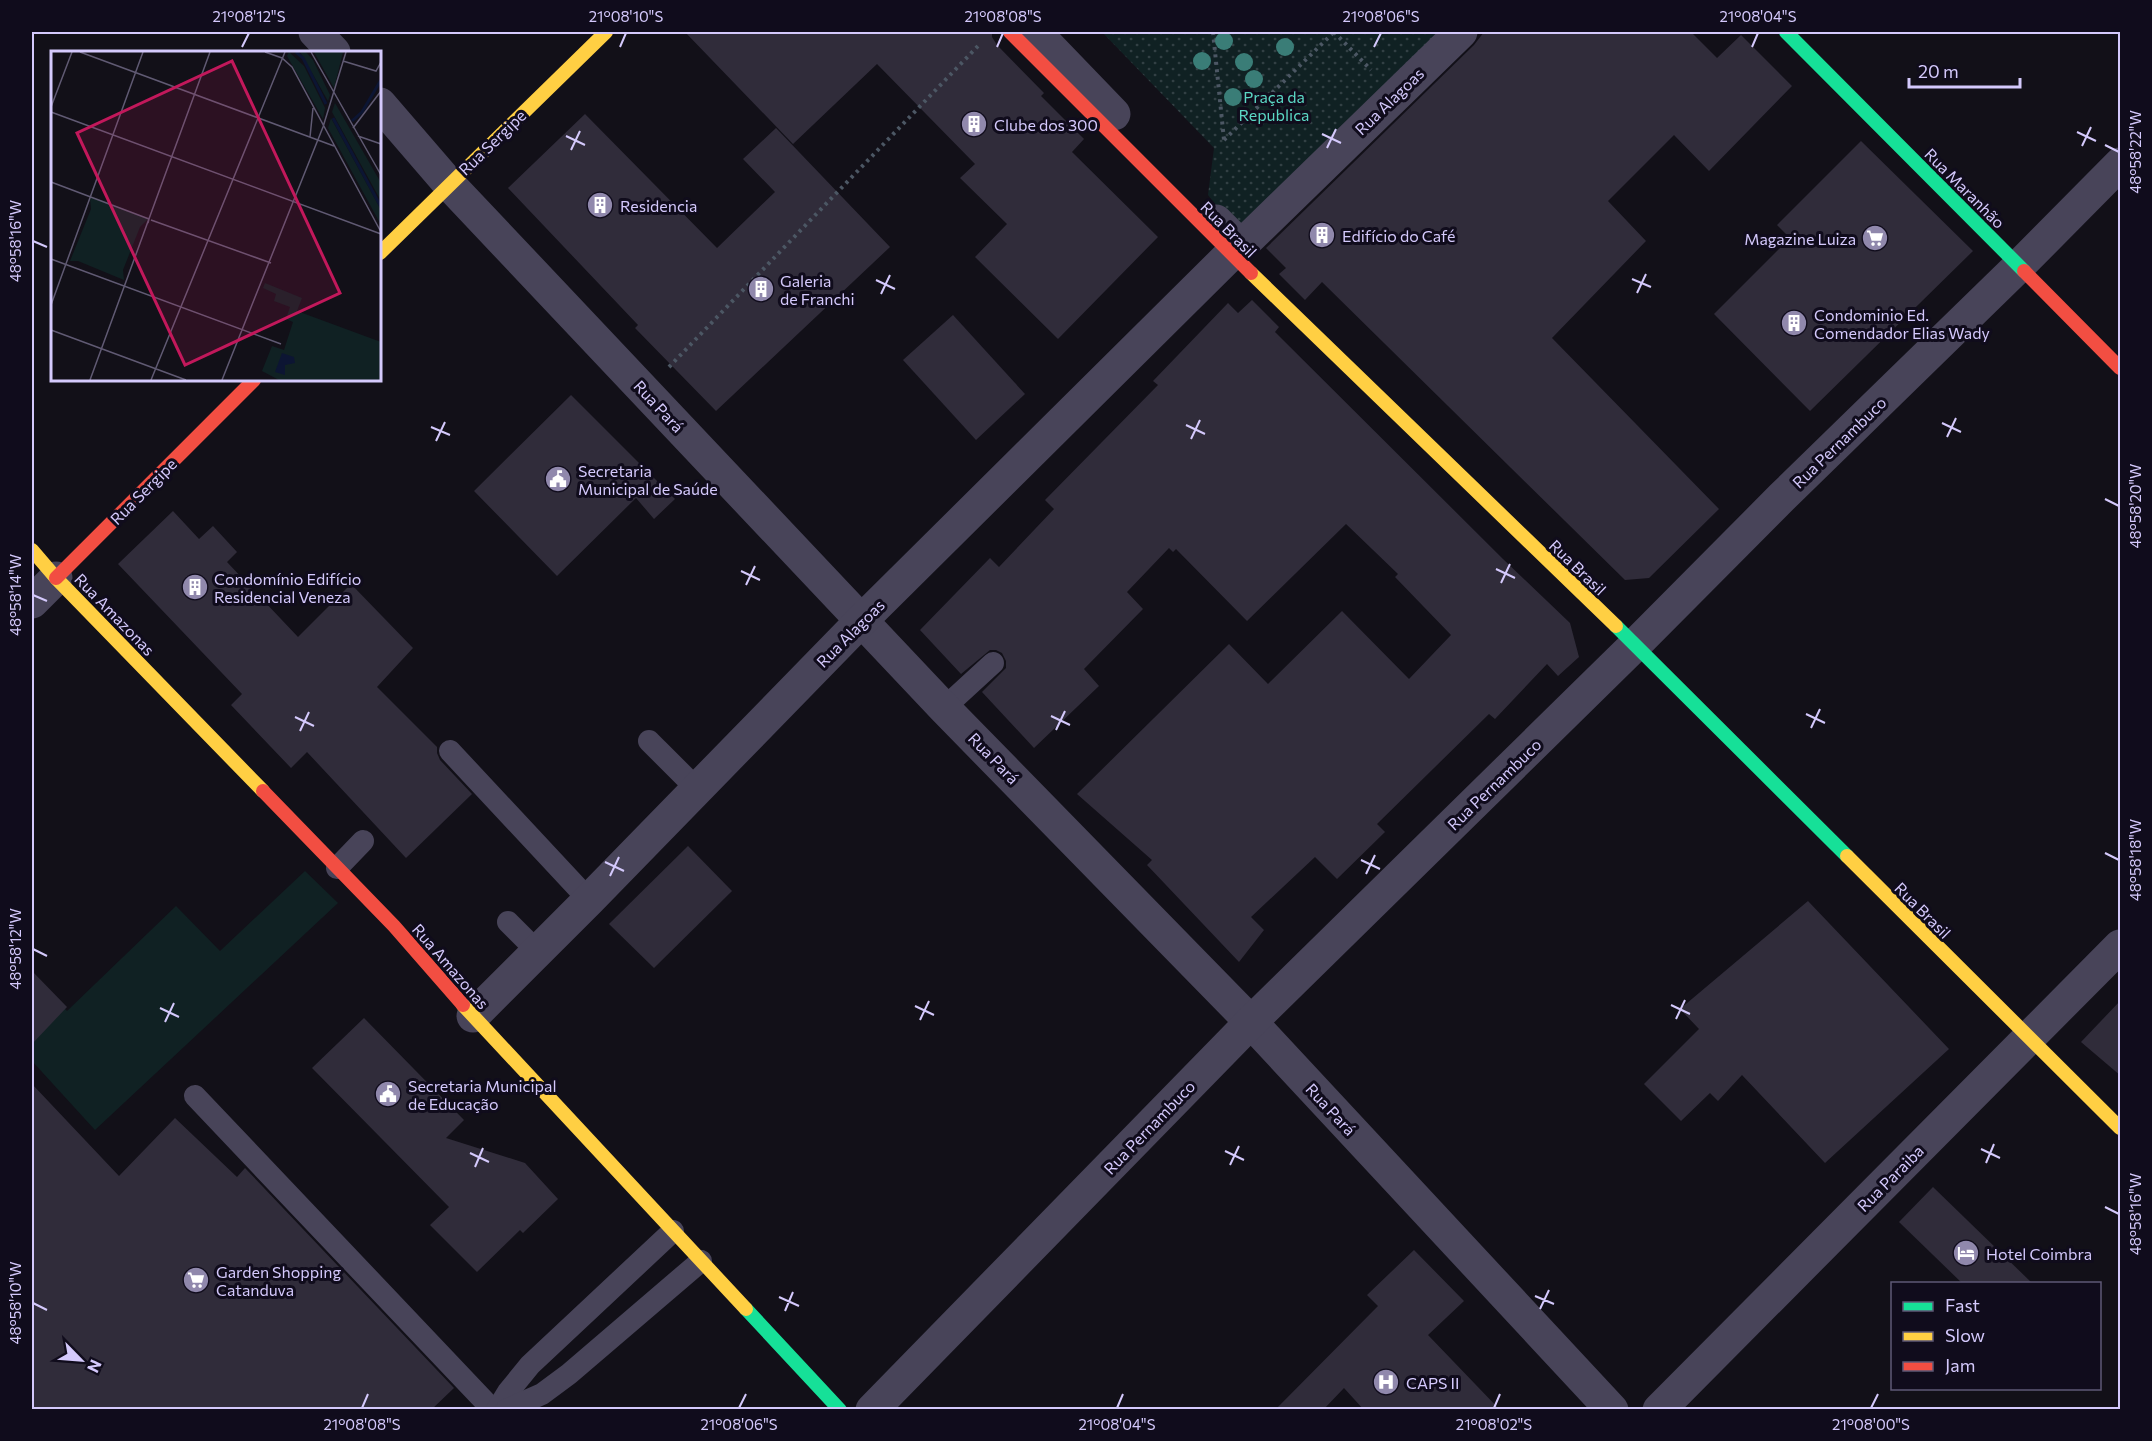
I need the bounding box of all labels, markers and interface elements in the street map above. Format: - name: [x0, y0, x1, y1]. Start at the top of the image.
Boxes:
- text: 21°08'12"S: [213, 7, 286, 25]
- text: 21°08'10"S: [589, 7, 663, 25]
- text: 21°08'08"S: [964, 7, 1042, 25]
- text: 21°08'06"S: [1342, 7, 1420, 25]
- text: 21°08'04"S: [1720, 7, 1797, 25]
- inset map: [51, 51, 381, 381]
- scale bar: [1909, 51, 2020, 89]
- text: 20 m: [1918, 60, 1959, 82]
- street label: Rua Alagoas: [1351, 64, 1427, 138]
- park label: Praça da Republica: [1239, 87, 1309, 124]
- street label: Rua Sergipe: [455, 105, 529, 179]
- building icon: Clube dos 300: [959, 109, 989, 139]
- text: 48°58'22"W: [2126, 110, 2144, 194]
- place label: Clube dos 300: [994, 115, 1098, 134]
- street label: Rua Maranhão: [1921, 144, 2009, 232]
- building icon: Residencia: [585, 190, 615, 220]
- place label: Residencia: [620, 196, 697, 215]
- street label: Rua Brasil: [1197, 197, 1261, 261]
- text: 48°58'16"W: [6, 200, 24, 282]
- building icon: Edifício do Café: [1307, 220, 1337, 250]
- supermarket icon: Magazine Luiza: [1860, 223, 1890, 253]
- place label: Edifício do Café: [1342, 226, 1456, 245]
- place label: Magazine Luiza: [1744, 229, 1856, 248]
- place label: Galeria de Franchi: [780, 271, 855, 308]
- building icon: Galeria de Franchi: [746, 274, 776, 304]
- place label: Condominio Ed. Comendador Elias Wady: [1814, 305, 1990, 342]
- building icon: Condominio Ed. Comendador Elias Wady: [1779, 308, 1809, 338]
- street label: Rua Pará: [630, 376, 688, 436]
- street label: Rua Pernambuco: [1788, 392, 1890, 492]
- street label: Rua Sergipe: [106, 454, 180, 528]
- place label: Secretaria Municipal de Saúde: [578, 461, 718, 498]
- public building icon: Secretaria Municipal de Saúde: [543, 464, 573, 494]
- text: 48°58'20"W: [2126, 464, 2144, 548]
- street label: Rua Brasil: [1546, 535, 1610, 599]
- text: 48°58'14"W: [6, 554, 24, 636]
- street label: Rua Amazonas: [71, 569, 159, 659]
- place label: Condomínio Edifício Residencial Veneza: [214, 569, 361, 606]
- building icon: Condomínio Edifício Residencial Veneza: [180, 572, 210, 602]
- street label: Rua Alagoas: [812, 595, 888, 671]
- street label: Rua Pará: [965, 728, 1023, 788]
- street label: Rua Pernambuco: [1443, 734, 1545, 834]
- text: 48°58'18"W: [2126, 819, 2144, 901]
- street label: Rua Brasil: [1891, 878, 1955, 942]
- text: 48°58'12"W: [6, 908, 24, 990]
- street label: Rua Amazonas: [409, 920, 493, 1012]
- place label: Secretaria Municipal de Educação: [408, 1076, 556, 1113]
- street label: Rua Pernambuco: [1099, 1076, 1199, 1178]
- public building icon: Secretaria Municipal de Educação: [373, 1079, 403, 1109]
- street label: Rua Pará: [1302, 1079, 1360, 1139]
- street label: Rua Paraiba: [1853, 1141, 1927, 1215]
- text: 48°58'16"W: [2126, 1173, 2144, 1255]
- hotel icon: Hotel Coimbra: [1951, 1238, 1981, 1268]
- place label: Hotel Coimbra: [1986, 1244, 2092, 1263]
- text: 48°58'10"W: [6, 1262, 24, 1344]
- place label: Garden Shopping Catanduva: [216, 1262, 341, 1299]
- supermarket icon: Garden Shopping Catanduva: [181, 1265, 211, 1295]
- legend: [1891, 1282, 2101, 1390]
- text: Fast: [1945, 1294, 1980, 1316]
- text: Slow: [1945, 1324, 1985, 1346]
- north arrow: [51, 1330, 111, 1390]
- text: Jam: [1945, 1354, 1975, 1376]
- text: N: [84, 1357, 106, 1376]
- hospital icon: CAPS II: [1371, 1367, 1401, 1397]
- place label: CAPS II: [1406, 1373, 1459, 1392]
- text: 21°08'08"S: [323, 1415, 401, 1433]
- text: 21°08'06"S: [700, 1415, 778, 1433]
- text: 21°08'04"S: [1079, 1415, 1156, 1433]
- text: 21°08'02"S: [1456, 1415, 1532, 1433]
- text: 21°08'00"S: [1832, 1415, 1910, 1433]

